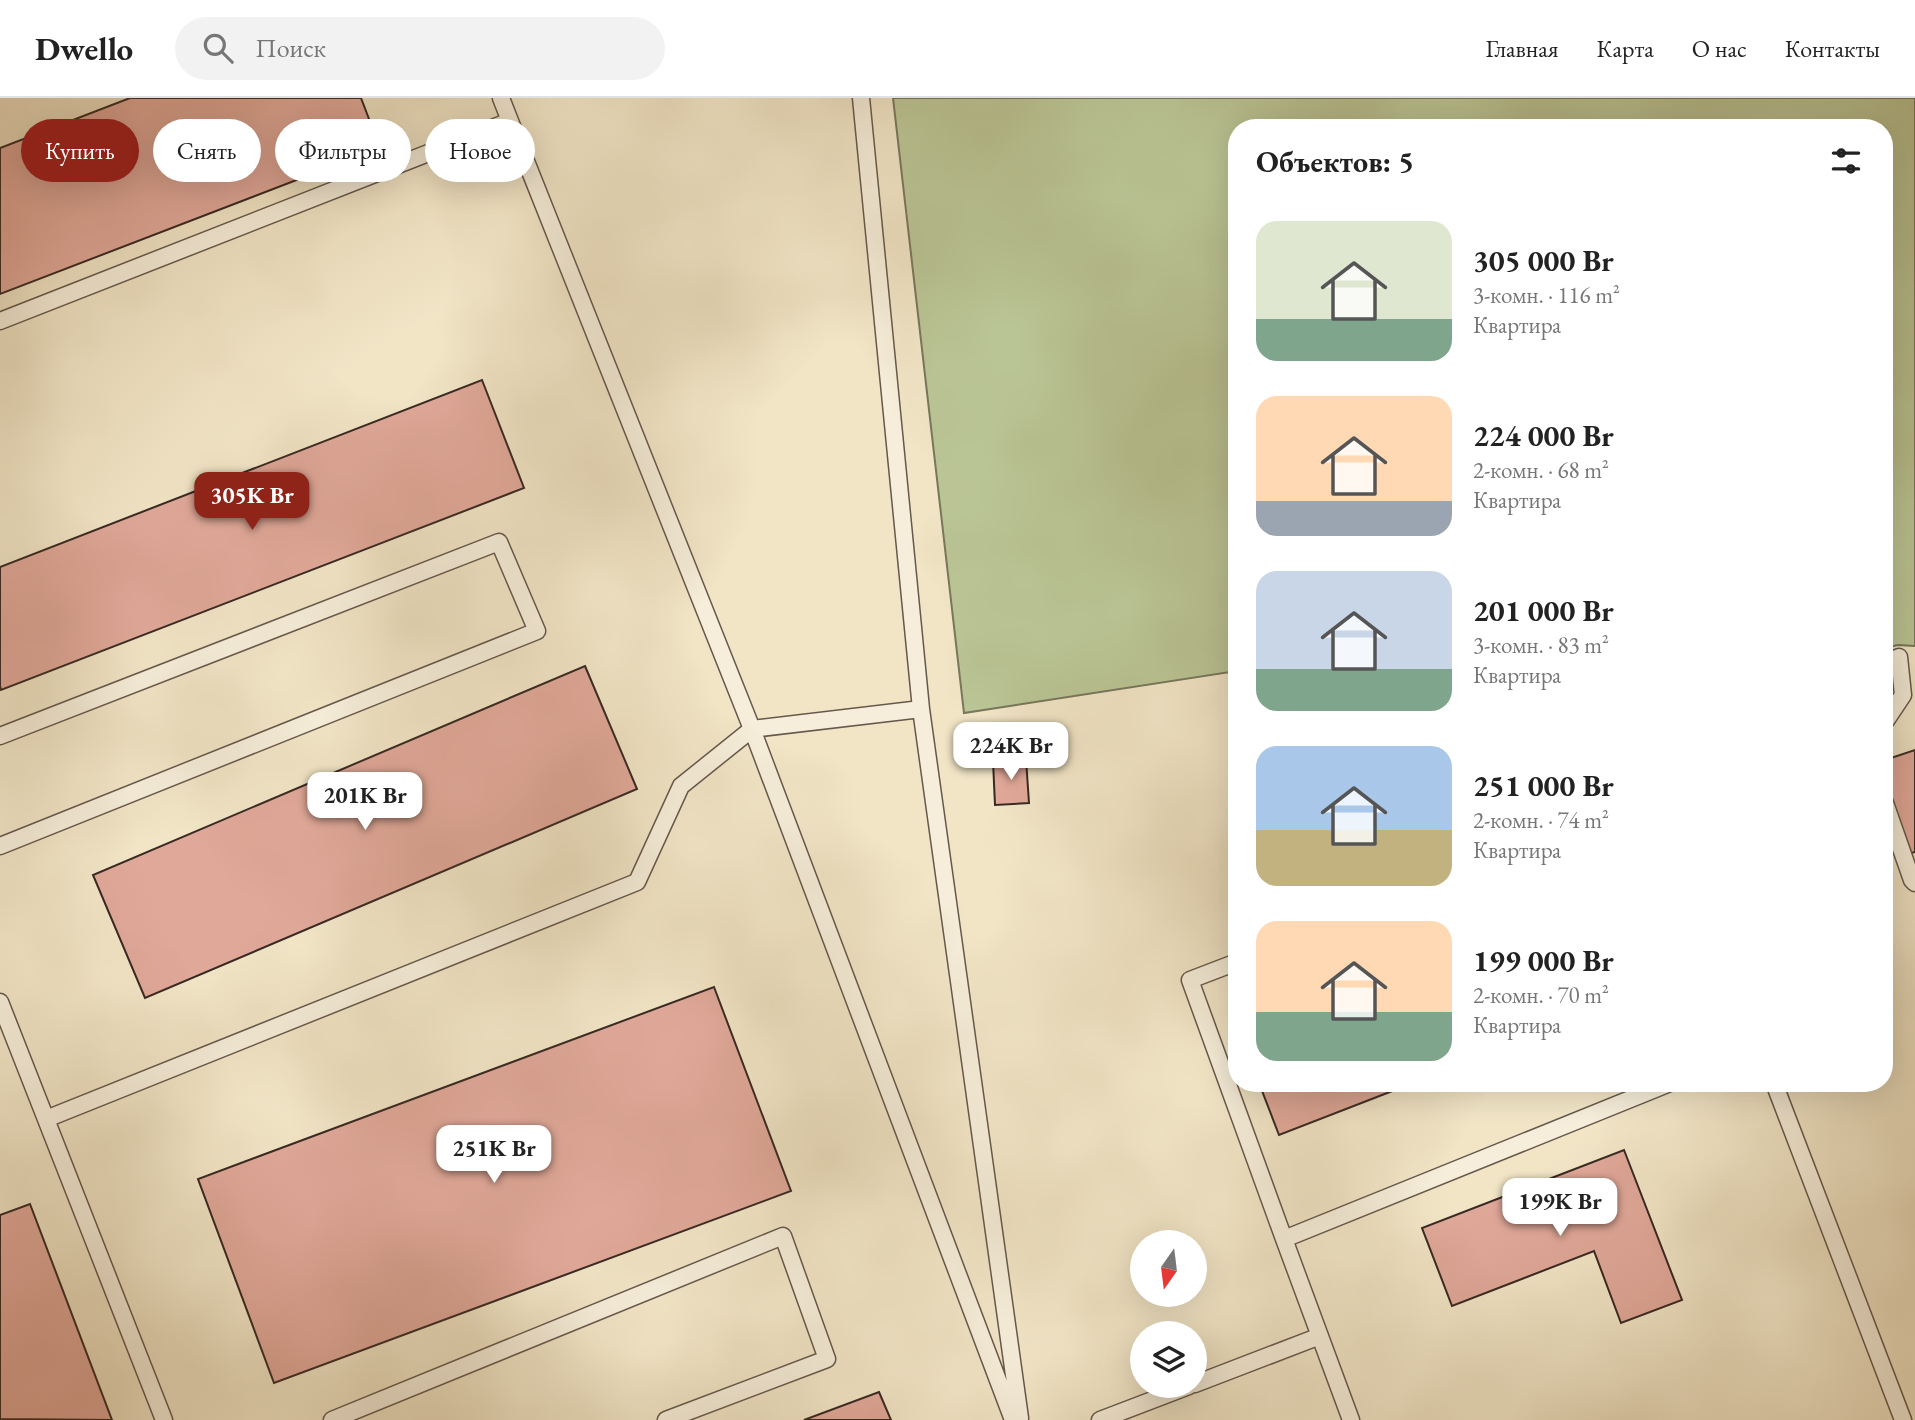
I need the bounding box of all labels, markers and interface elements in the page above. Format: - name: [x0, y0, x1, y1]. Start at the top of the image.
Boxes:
- search box: [175, 17, 665, 80]
- text: Dwello: [35, 27, 133, 70]
- icon: search: [199, 29, 237, 67]
- text: Поиск: [255, 31, 326, 65]
- text: Главная: [1485, 33, 1559, 64]
- text: Карта: [1597, 33, 1654, 64]
- text: О нас: [1692, 33, 1747, 64]
- text: Контакты: [1785, 33, 1880, 64]
- chip: Купить: [21, 119, 139, 182]
- chip: Снять: [153, 119, 261, 182]
- chip: Фильтры: [275, 119, 411, 182]
- chip: Новое: [425, 119, 535, 182]
- text: Объектов: 5: [1256, 142, 1414, 181]
- icon: filters: [1827, 142, 1865, 180]
- text: 305 000 Br: [1473, 241, 1614, 280]
- icon: home: [1312, 249, 1396, 333]
- text: 3-комн. · 116 m²: [1473, 280, 1620, 310]
- text: Квартира: [1473, 310, 1561, 340]
- text: 224 000 Br: [1473, 416, 1614, 455]
- icon: home: [1312, 424, 1396, 508]
- text: 2-комн. · 68 m²: [1473, 455, 1609, 485]
- pin: 305K Br: [187, 472, 317, 532]
- text: 305K Br: [210, 480, 294, 510]
- text: Квартира: [1473, 485, 1561, 515]
- text: 201 000 Br: [1473, 591, 1614, 630]
- icon: home: [1312, 599, 1396, 683]
- text: 3-комн. · 83 m²: [1473, 630, 1609, 660]
- text: Квартира: [1473, 660, 1561, 690]
- pin: 224K Br: [946, 722, 1076, 782]
- text: 224K Br: [969, 730, 1053, 760]
- text: 251 000 Br: [1473, 766, 1614, 805]
- pin: 201K Br: [300, 772, 430, 832]
- icon: home: [1312, 774, 1396, 858]
- text: 201K Br: [323, 780, 407, 810]
- text: 2-комн. · 74 m²: [1473, 805, 1609, 835]
- text: Квартира: [1473, 835, 1561, 865]
- text: 199 000 Br: [1473, 941, 1614, 980]
- icon: home: [1312, 949, 1396, 1033]
- text: 2-комн. · 70 m²: [1473, 980, 1609, 1010]
- text: Квартира: [1473, 1010, 1561, 1040]
- pin: 251K Br: [429, 1126, 559, 1185]
- text: 251K Br: [452, 1133, 536, 1163]
- pin: 199K Br: [1495, 1178, 1625, 1238]
- text: 199K Br: [1518, 1186, 1602, 1216]
- north arrow: [1130, 1230, 1208, 1307]
- map controls: [1130, 1230, 1207, 1398]
- button: layers: [1130, 1321, 1207, 1398]

